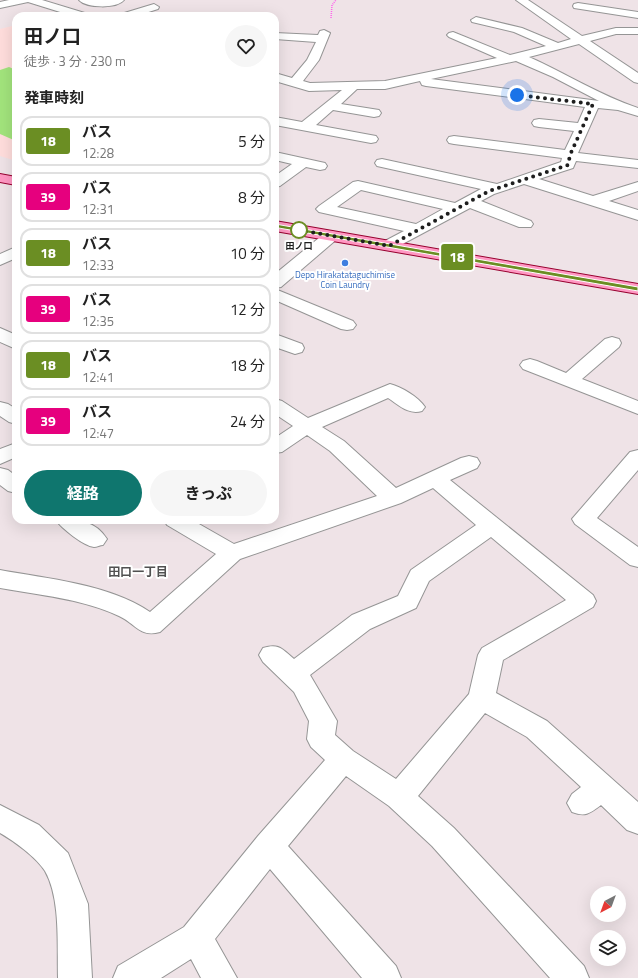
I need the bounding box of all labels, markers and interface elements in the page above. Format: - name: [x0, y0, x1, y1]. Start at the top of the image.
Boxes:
- text: 田ノ口: [24, 21, 81, 50]
- button: heart: [225, 25, 267, 67]
- text: 徒歩 · 3 分 · 230 m: [24, 51, 126, 71]
- your location: [507, 85, 527, 105]
- text: 発車時刻: [24, 86, 84, 109]
- text: バス: [82, 120, 112, 143]
- text: 18: [40, 130, 56, 151]
- text: 5 分: [238, 130, 265, 153]
- text: 12:28: [82, 143, 114, 163]
- text: バス: [82, 176, 112, 199]
- text: 39: [40, 186, 56, 207]
- text: 8 分: [238, 186, 265, 209]
- text: 12:31: [82, 199, 114, 219]
- marker: 田ノ口: [290, 221, 308, 239]
- text: バス: [82, 232, 112, 255]
- place label: 田ノ口: [285, 239, 313, 252]
- text: 18: [40, 242, 56, 263]
- text: 10 分: [230, 242, 265, 265]
- line badge: 18: [439, 244, 475, 270]
- text: 18: [449, 246, 465, 267]
- text: 12:33: [82, 255, 114, 275]
- marker: Depo Hirakatataguchimise Coin Laundry: [340, 258, 350, 268]
- place label: Depo Hirakatataguchimise Coin Laundry: [295, 268, 395, 291]
- text: バス: [82, 288, 112, 311]
- text: 39: [40, 298, 56, 319]
- text: 12 分: [230, 298, 265, 321]
- text: 12:35: [82, 311, 114, 331]
- text: バス: [82, 344, 112, 367]
- text: 18: [40, 354, 56, 375]
- text: 18 分: [230, 354, 265, 377]
- text: 12:41: [82, 367, 114, 387]
- text: バス: [82, 400, 112, 423]
- text: 39: [40, 410, 56, 431]
- text: 24 分: [230, 410, 265, 433]
- text: 12:47: [82, 423, 114, 443]
- button: 経路: [24, 470, 142, 516]
- button: きっぷ: [150, 470, 267, 516]
- district label: 田口一丁目: [108, 562, 168, 581]
- north arrow: [590, 886, 626, 922]
- map controls: [590, 886, 626, 966]
- button: layers: [590, 930, 626, 966]

